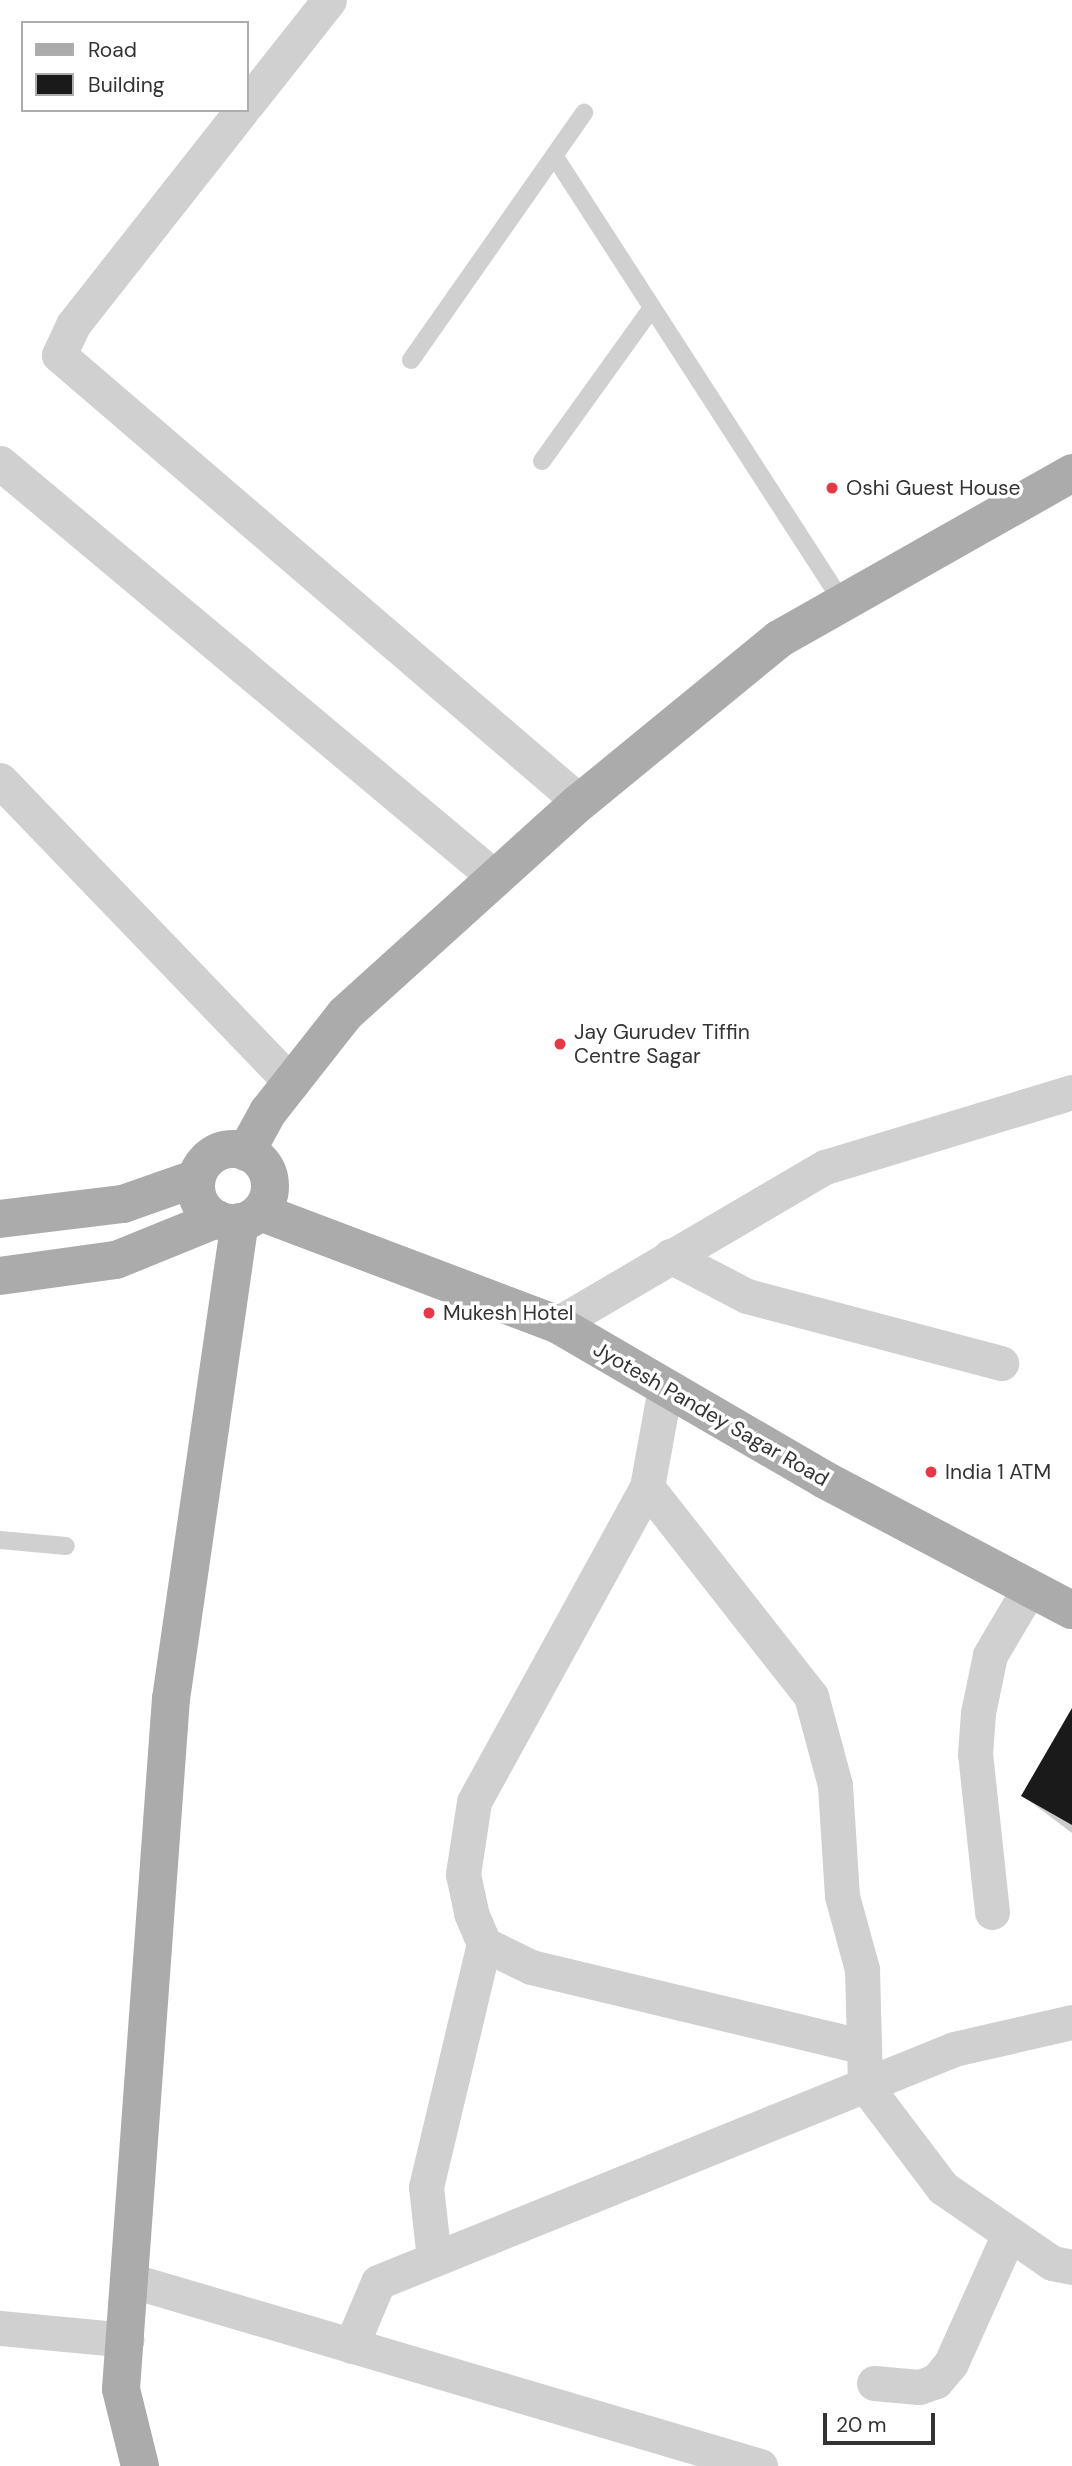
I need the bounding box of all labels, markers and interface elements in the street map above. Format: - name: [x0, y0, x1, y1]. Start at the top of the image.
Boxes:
- legend: [21, 21, 248, 112]
- text: Road: [88, 36, 137, 64]
- text: Building: [88, 71, 164, 99]
- place label: Oshi Guest House: [846, 475, 1021, 501]
- marker: Oshi Guest House: [824, 480, 840, 496]
- place label: Jay Gurudev Tiffin Centre Sagar: [574, 1019, 750, 1069]
- marker: Jay Gurudev Tiffin Centre Sagar: [552, 1036, 568, 1052]
- place label: Mukesh Hotel: [443, 1300, 574, 1326]
- marker: Mukesh Hotel: [421, 1305, 437, 1321]
- street label: Jyotesh Pandey Sagar Road: [589, 1336, 833, 1492]
- place label: India 1 ATM: [945, 1459, 1051, 1485]
- marker: India 1 ATM: [923, 1464, 939, 1480]
- scale bar: [827, 2400, 939, 2444]
- text: 20 m: [836, 2411, 887, 2439]

